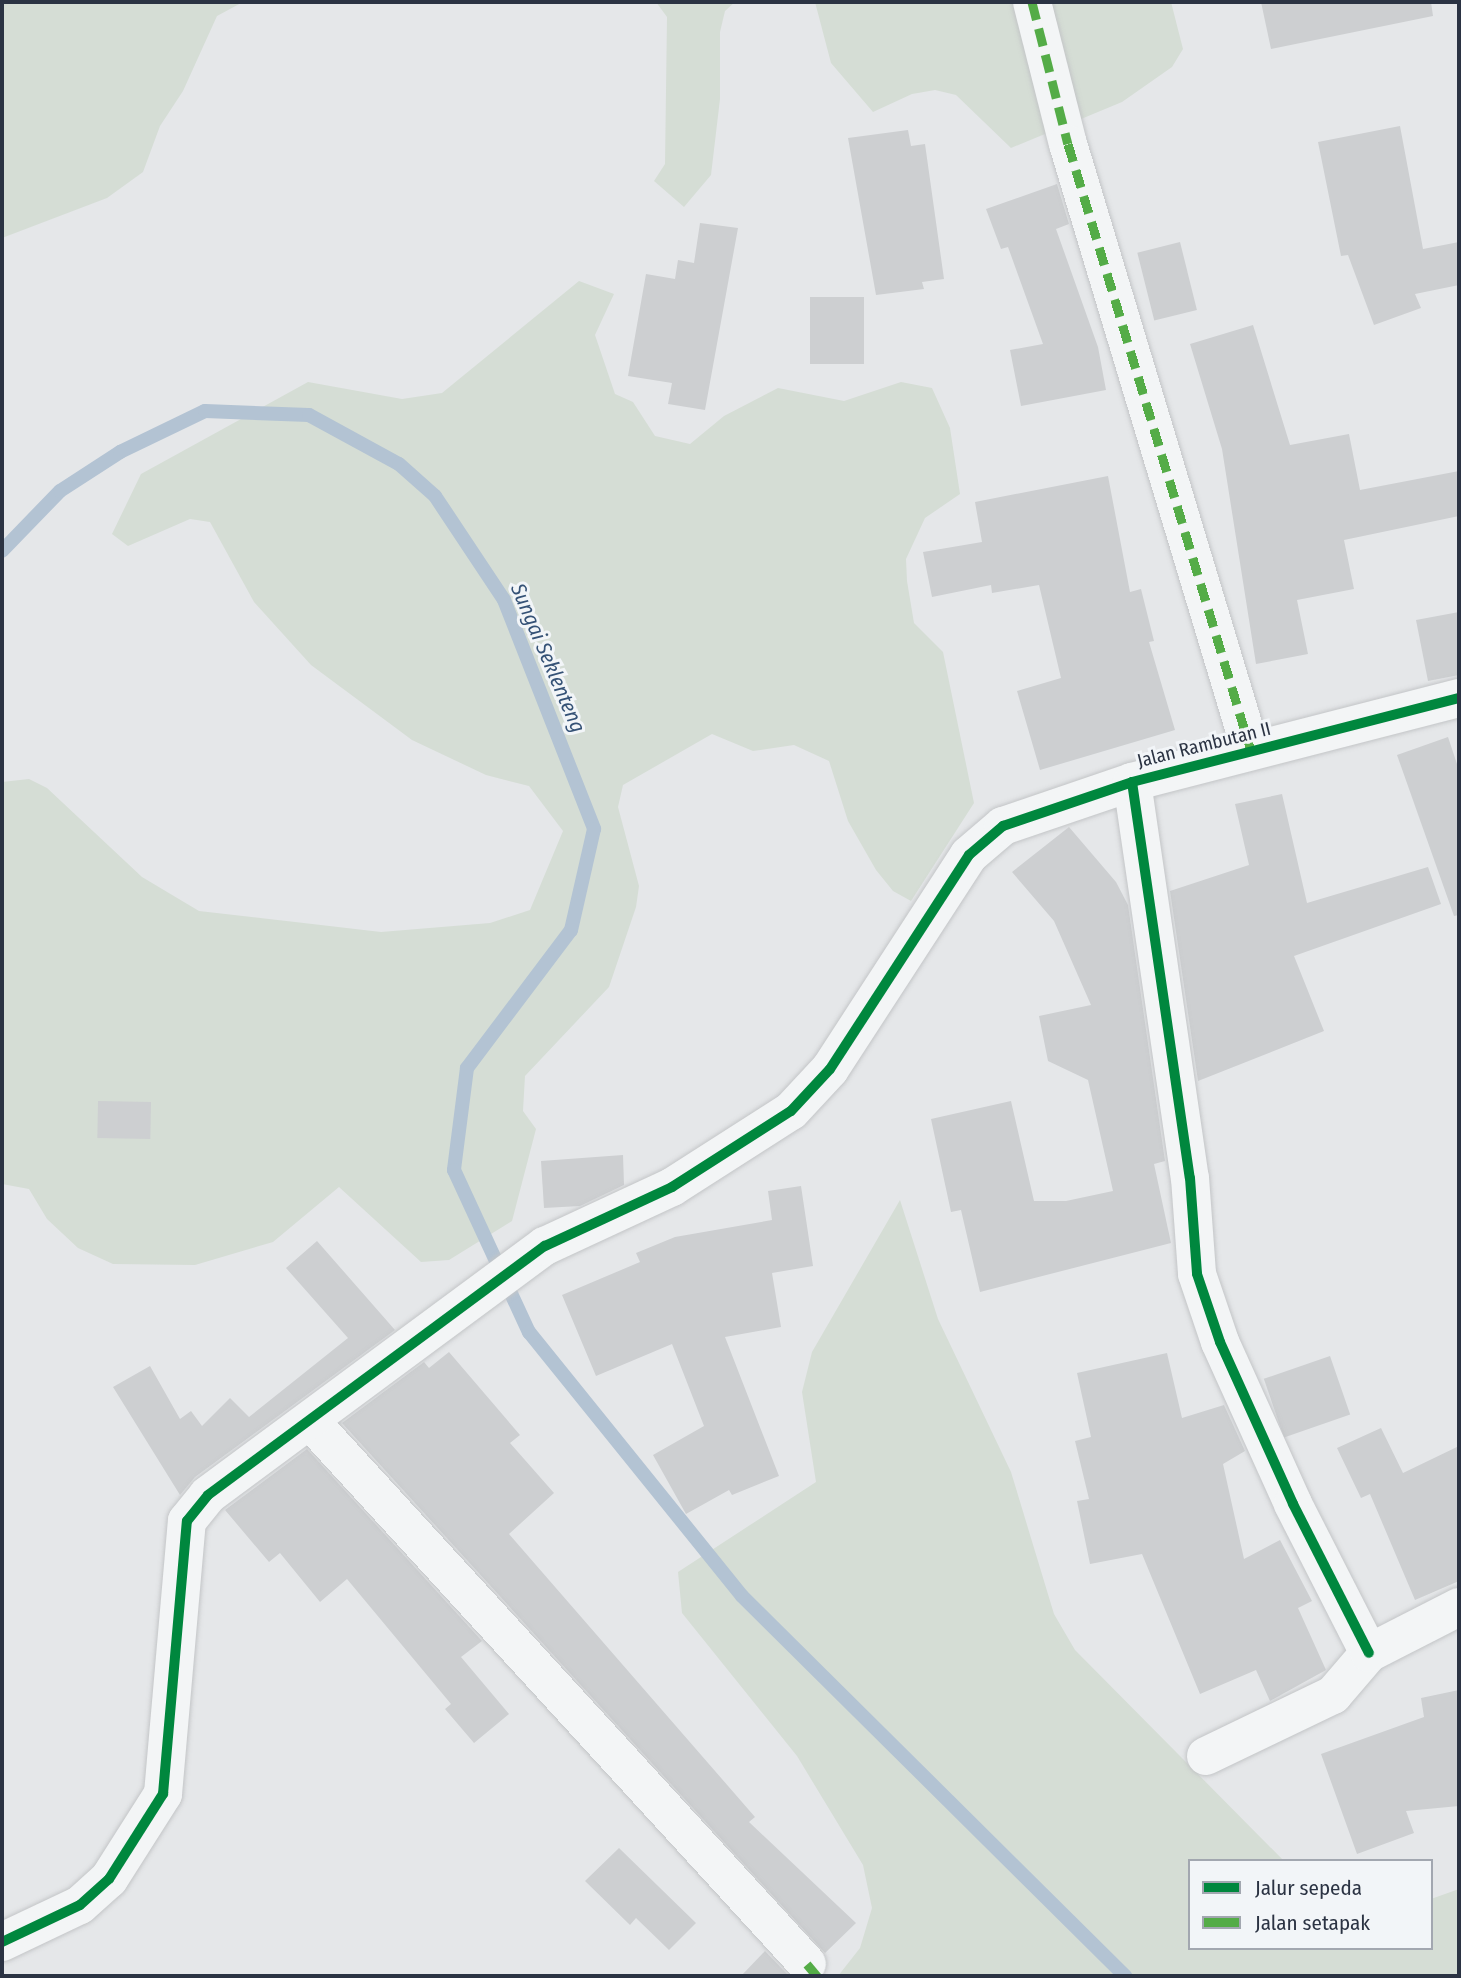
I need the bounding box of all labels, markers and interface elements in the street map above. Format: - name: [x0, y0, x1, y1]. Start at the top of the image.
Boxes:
- water label: Sungai Seklenteng: [505, 580, 591, 736]
- street label: Jalan Rambutan II: [1135, 717, 1273, 773]
- legend: [1188, 1859, 1433, 1950]
- text: Jalur sepeda: [1255, 1875, 1362, 1901]
- text: Jalan setapak: [1255, 1910, 1370, 1936]

